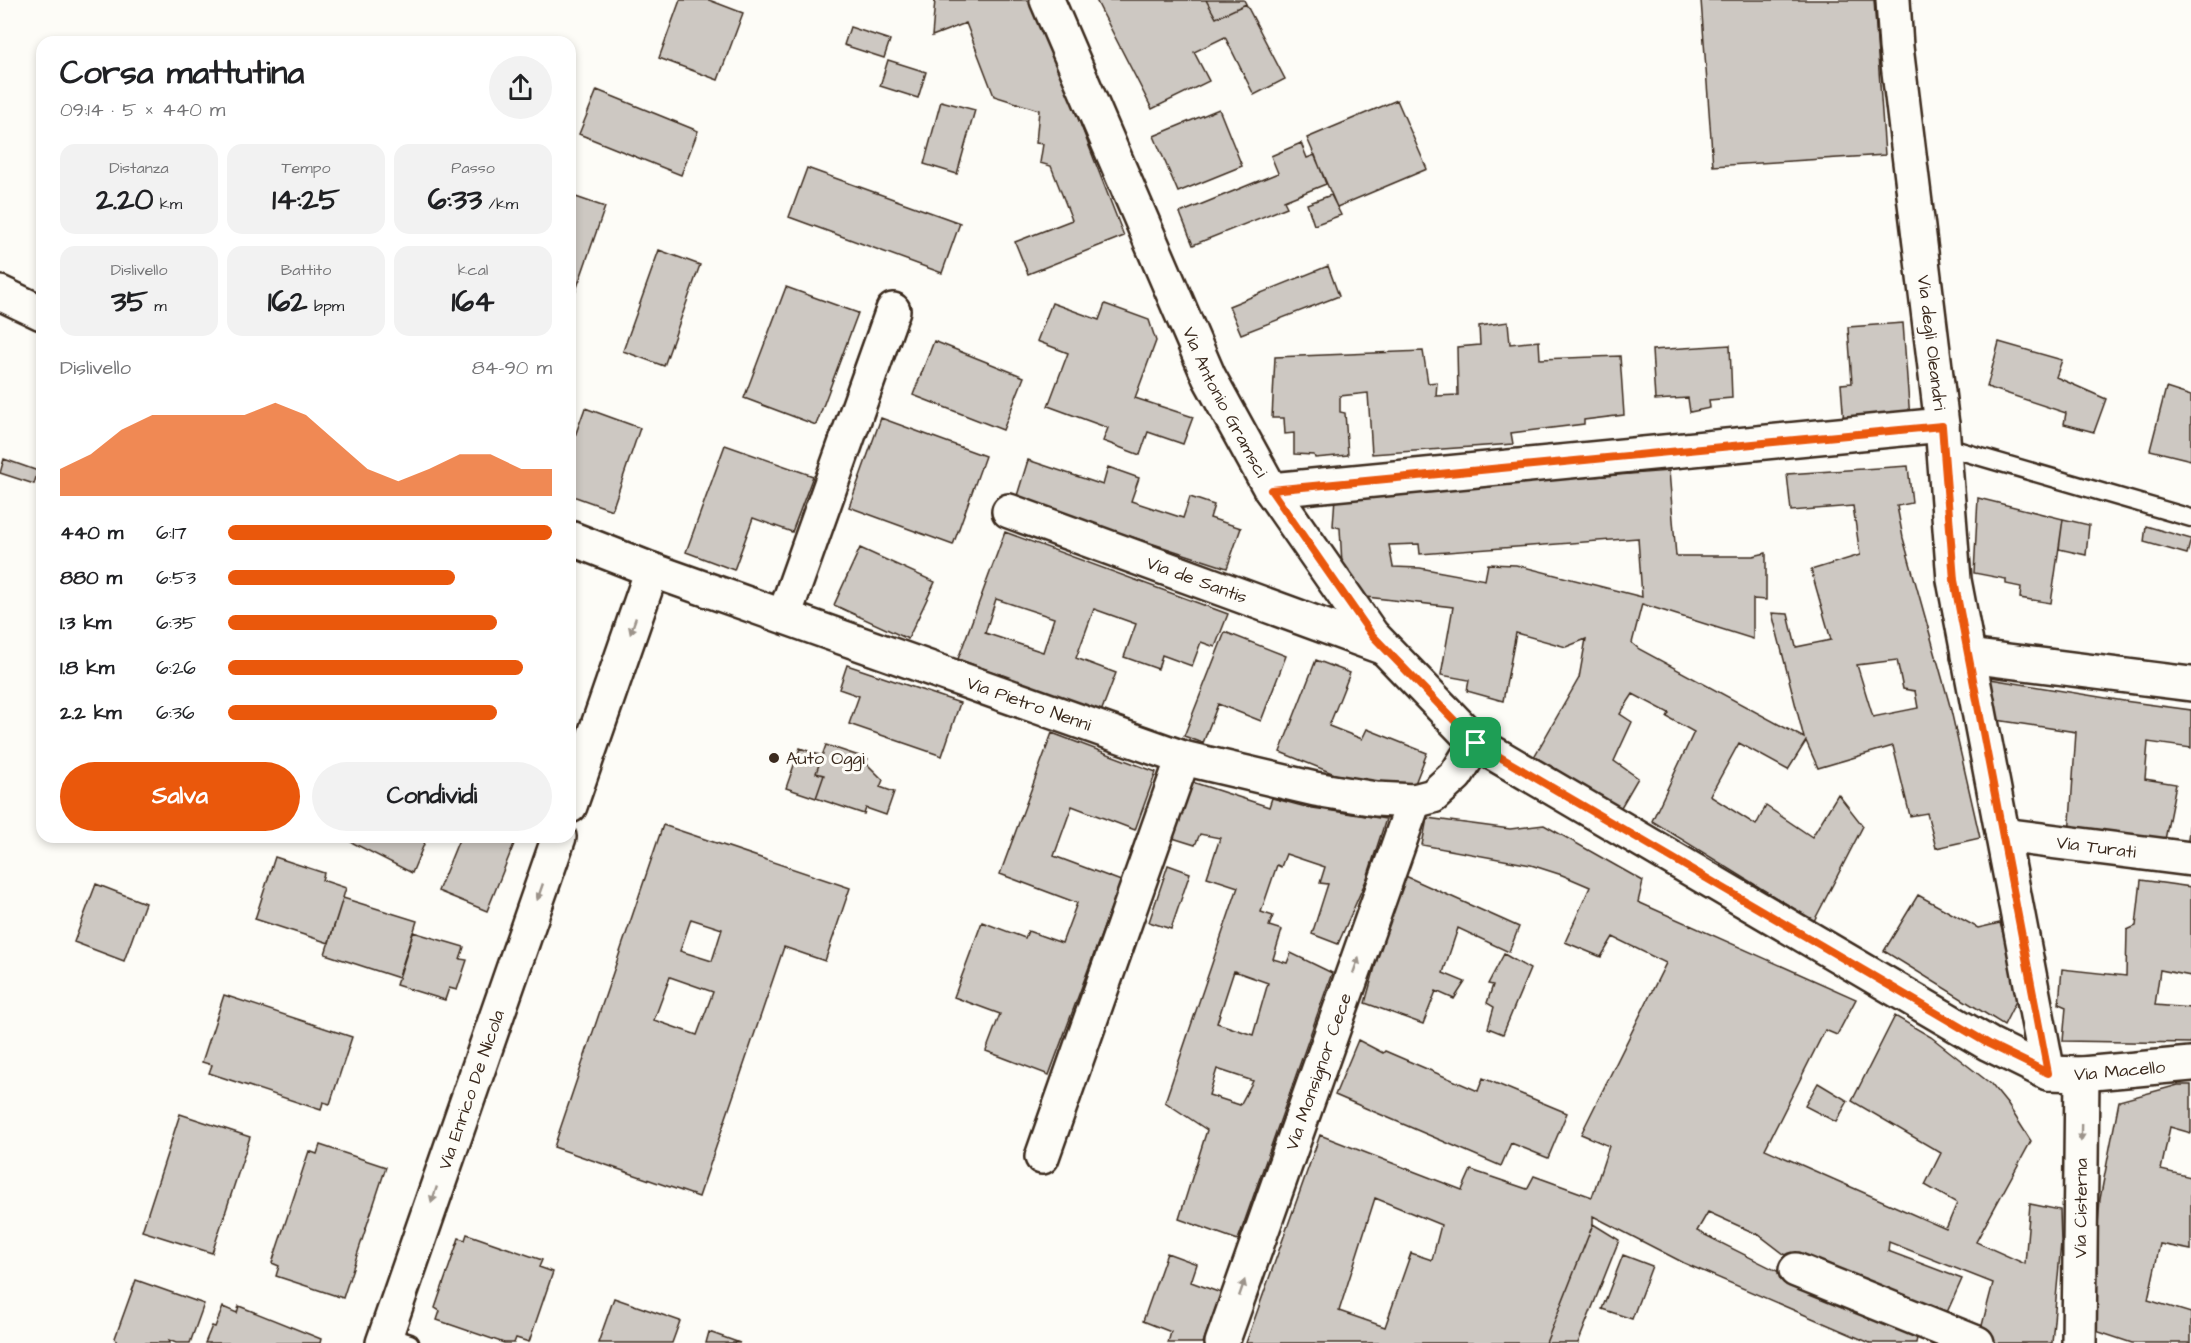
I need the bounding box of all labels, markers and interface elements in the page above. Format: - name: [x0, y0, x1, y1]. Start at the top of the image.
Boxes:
- text: Corsa mattutina: [60, 50, 304, 96]
- button: share: [489, 56, 552, 119]
- text: 09:14 · 5 × 440 m: [60, 96, 225, 124]
- text: Distanza: [109, 157, 169, 179]
- text: Tempo: [282, 157, 330, 179]
- text: Passo: [451, 157, 495, 179]
- text: 2.20: [96, 179, 153, 221]
- text: 14:25: [272, 179, 340, 221]
- text: 6:33: [428, 179, 482, 221]
- text: km: [153, 193, 182, 215]
- text: /km: [482, 193, 518, 215]
- text: Dislivello: [111, 259, 167, 281]
- text: Battito: [281, 259, 331, 281]
- text: kcal: [458, 259, 488, 281]
- street label: Via degli Oleandri: [1911, 274, 1953, 412]
- text: 35: [111, 281, 148, 323]
- text: 162: [268, 281, 308, 323]
- text: 164: [451, 281, 495, 323]
- text: m: [148, 295, 167, 317]
- text: bpm: [308, 295, 344, 317]
- street label: Via Antonio Gramsci: [1176, 323, 1274, 482]
- text: Dislivello: [60, 354, 131, 382]
- text: 84–90 m: [472, 354, 552, 382]
- text: 440 m: [60, 519, 123, 547]
- text: 6:17: [156, 519, 187, 547]
- street label: Via de Santis: [1143, 550, 1251, 609]
- text: 880 m: [60, 564, 122, 592]
- text: 6:53: [156, 564, 196, 592]
- text: 1.3 km: [60, 609, 111, 637]
- text: 6:35: [156, 609, 196, 637]
- one-way arrow: [628, 617, 637, 635]
- text: 1.8 km: [60, 654, 114, 682]
- text: 6:26: [156, 654, 196, 682]
- street label: Via Pietro Nenni: [963, 670, 1095, 737]
- text: 2.2 km: [60, 699, 122, 727]
- text: 6:36: [156, 699, 195, 727]
- pin: [1450, 717, 1501, 768]
- icon: arrive: [1459, 726, 1492, 759]
- place label: Auto Oggi: [786, 746, 865, 772]
- marker: Auto Oggi: [767, 751, 781, 765]
- button: Salva: [60, 762, 300, 831]
- button: Condividi: [312, 762, 552, 831]
- street label: Via Turati: [2055, 829, 2138, 864]
- one-way arrow: [535, 883, 545, 901]
- one-way arrow: [1351, 956, 1361, 974]
- street label: Via Monsignor Cece: [1279, 989, 1358, 1154]
- street label: Via Enrico De Nicola: [432, 1007, 510, 1173]
- street label: Via Macello: [2074, 1054, 2166, 1087]
- one-way arrow: [2076, 1123, 2086, 1142]
- street label: Via Cisterna: [2067, 1158, 2094, 1258]
- one-way arrow: [429, 1186, 439, 1204]
- one-way arrow: [1237, 1279, 1247, 1297]

